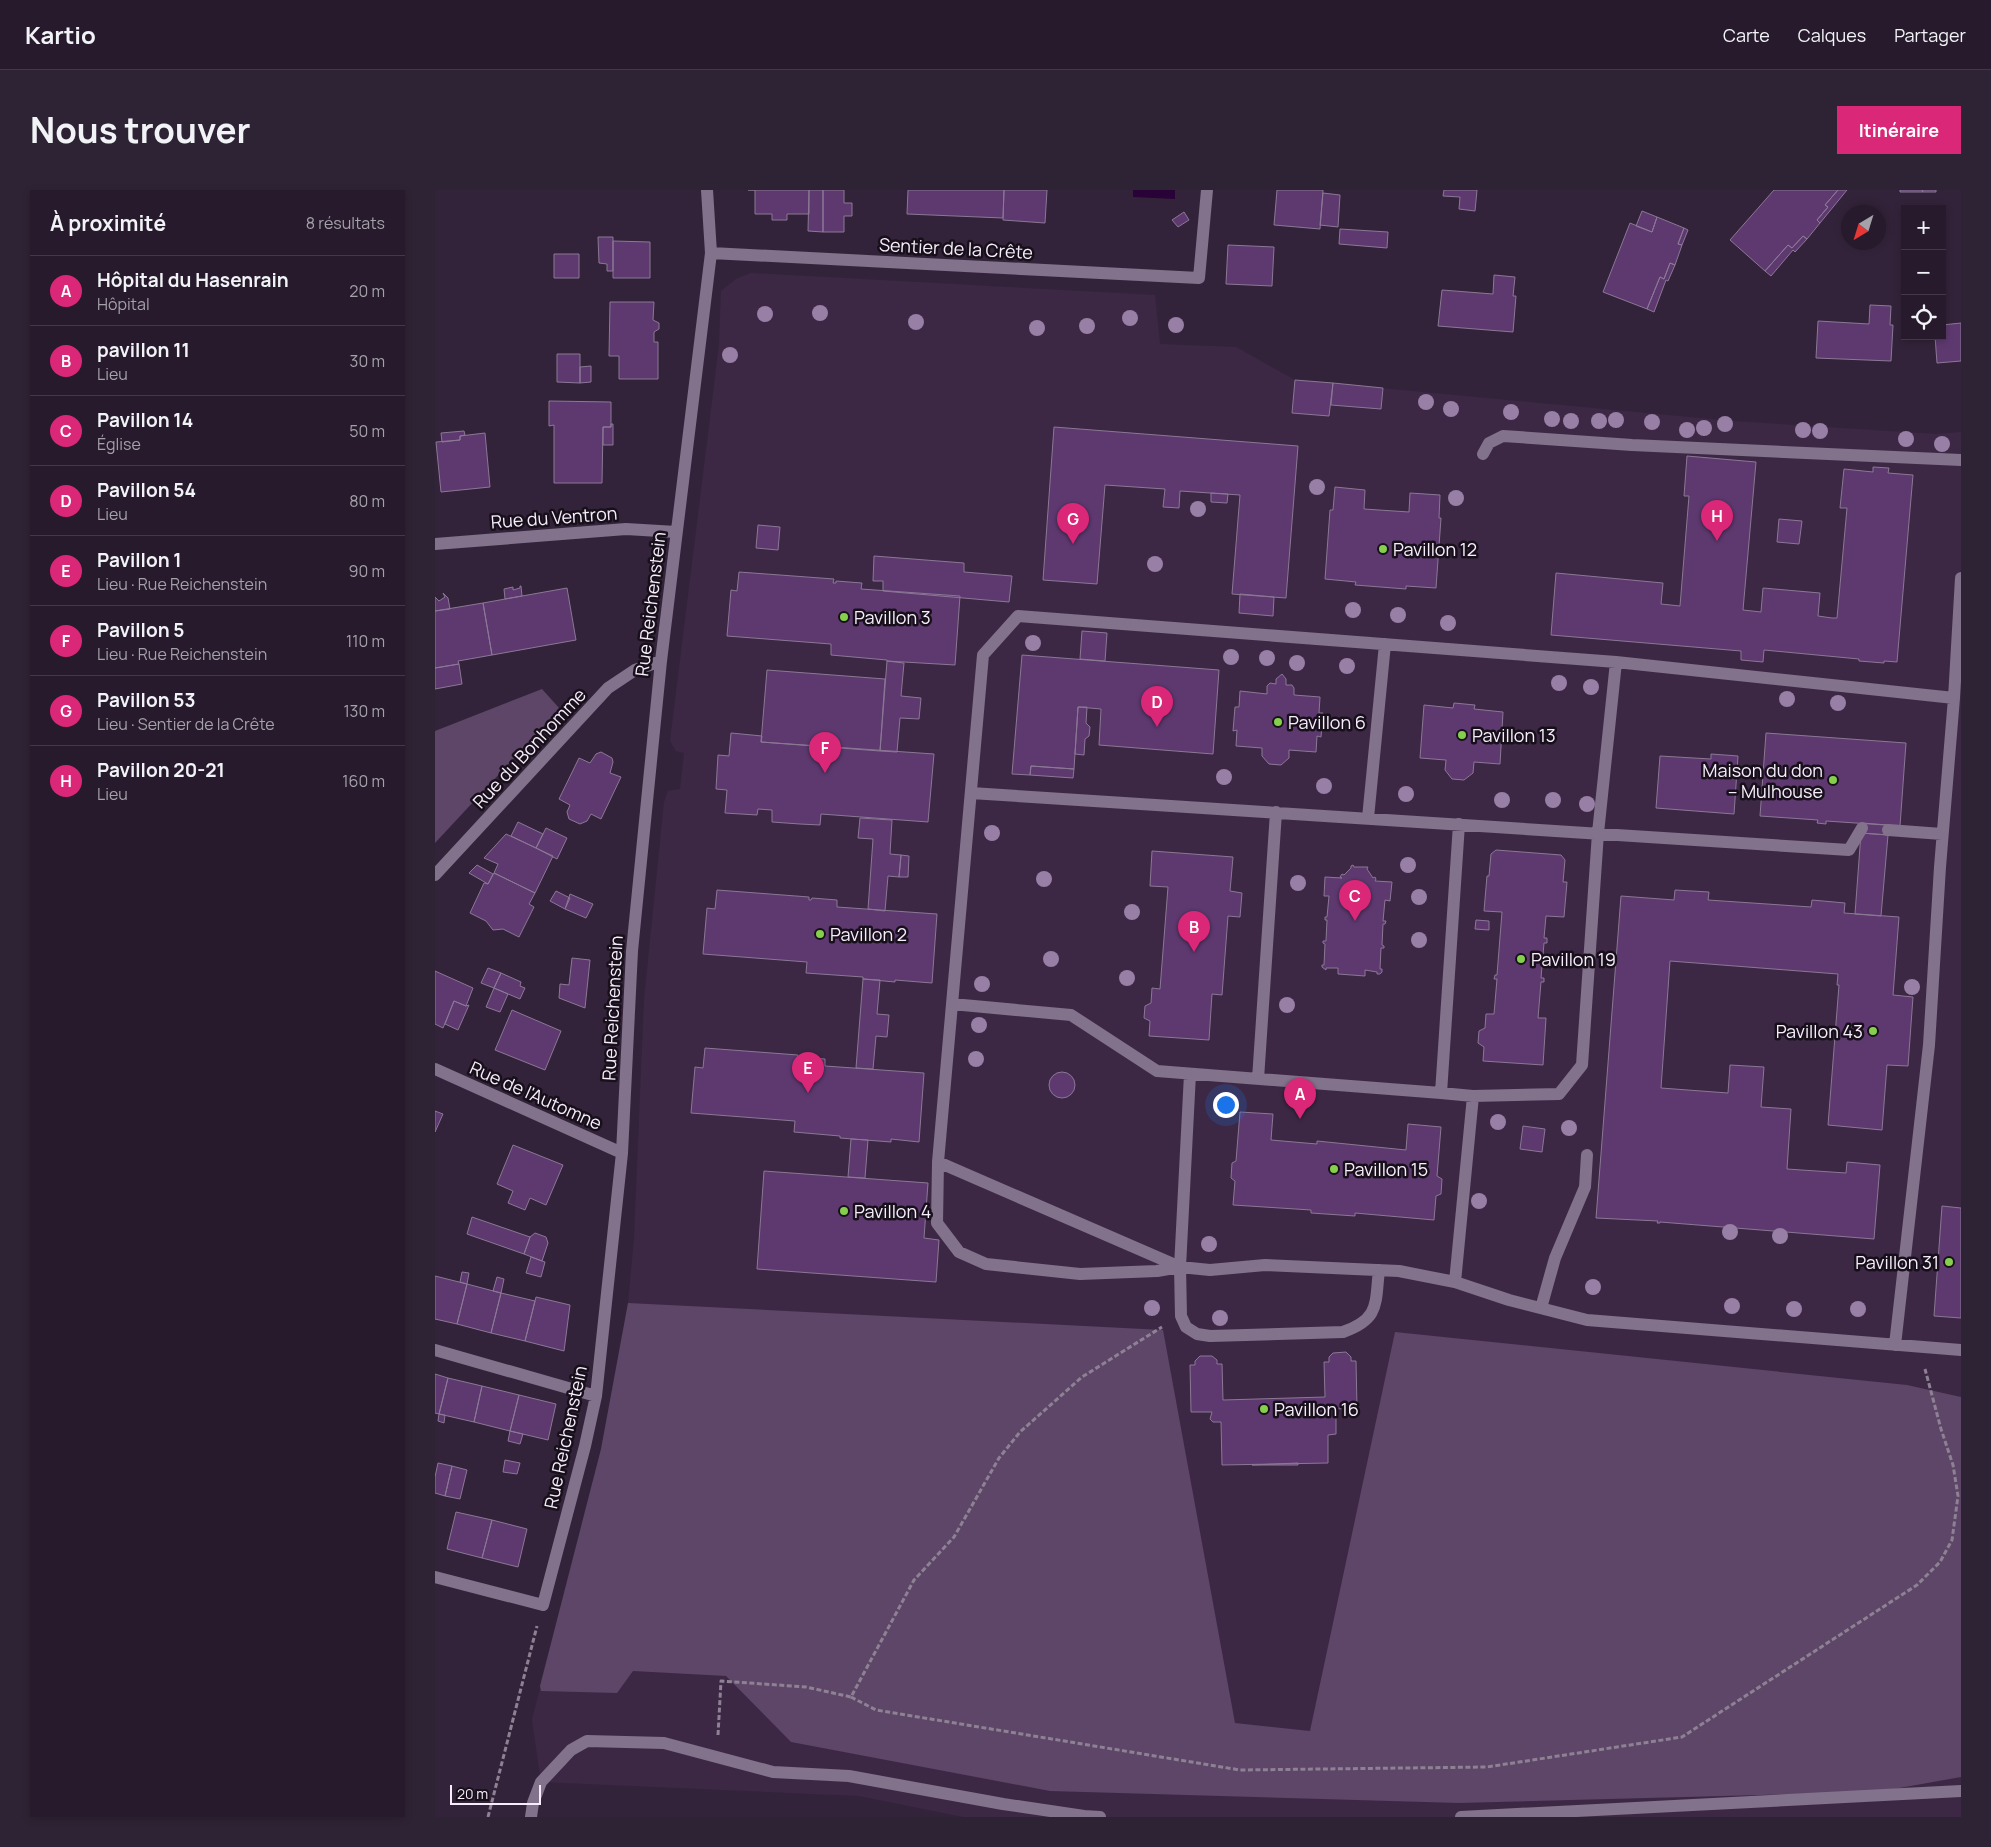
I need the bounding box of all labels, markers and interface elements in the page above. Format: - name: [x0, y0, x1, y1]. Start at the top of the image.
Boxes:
- text: Kartio: [25, 18, 96, 51]
- text: Carte: [1723, 23, 1770, 47]
- text: Calques: [1798, 23, 1866, 47]
- text: Partager: [1894, 23, 1966, 47]
- text: Nous trouver: [30, 106, 251, 154]
- button: Itinéraire: [1837, 106, 1961, 154]
- north arrow: [1841, 205, 1886, 250]
- map controls: [1901, 205, 1946, 340]
- button: +: [1901, 205, 1946, 250]
- text: À proximité: [50, 209, 166, 237]
- text: 8 résultats: [306, 212, 385, 234]
- street label: Sentier de la Crête: [879, 232, 1033, 264]
- button: −: [1901, 250, 1946, 295]
- text: Hôpital du Hasenrain: [97, 267, 289, 293]
- text: A: [61, 280, 71, 302]
- text: 20 m: [349, 280, 385, 302]
- text: Hôpital: [97, 293, 150, 315]
- button: locate: [1901, 295, 1946, 340]
- text: pavillon 11: [97, 337, 190, 363]
- text: B: [61, 350, 71, 372]
- text: 30 m: [350, 350, 385, 372]
- text: Lieu: [97, 363, 128, 385]
- text: Pavillon 14: [97, 407, 193, 433]
- text: C: [60, 420, 72, 442]
- text: 50 m: [349, 420, 385, 442]
- text: Église: [97, 433, 141, 455]
- text: Pavillon 54: [97, 477, 196, 503]
- text: D: [60, 490, 72, 512]
- text: 80 m: [349, 490, 385, 512]
- pin: H: [1701, 500, 1733, 541]
- street label: Rue du Ventron: [490, 501, 618, 533]
- text: Lieu: [97, 503, 128, 525]
- pin: G: [1057, 503, 1089, 544]
- street label: Rue Reichenstein: [629, 530, 671, 678]
- place label: Pavillon 12: [1393, 537, 1477, 561]
- marker: Pavillon 12: [1377, 543, 1389, 555]
- text: Pavillon 1: [97, 547, 182, 573]
- text: E: [61, 560, 71, 582]
- text: 90 m: [349, 560, 385, 582]
- text: Lieu · Rue Reichenstein: [97, 573, 267, 595]
- place label: Pavillon 3: [854, 605, 931, 629]
- marker: Pavillon 3: [838, 611, 850, 623]
- text: Pavillon 5: [97, 617, 185, 643]
- text: F: [62, 630, 70, 652]
- text: 110 m: [346, 630, 385, 652]
- text: Lieu · Rue Reichenstein: [97, 643, 267, 665]
- street label: Rue du Bonhomme: [467, 683, 591, 813]
- pin: D: [1141, 686, 1173, 727]
- text: Pavillon 53: [97, 687, 196, 713]
- text: G: [60, 700, 72, 722]
- text: 130 m: [343, 700, 385, 722]
- place label: Pavillon 6: [1288, 710, 1366, 734]
- text: Lieu · Sentier de la Crête: [97, 713, 275, 735]
- marker: Pavillon 6: [1272, 716, 1284, 728]
- place label: Pavillon 13: [1472, 723, 1556, 747]
- marker: Pavillon 13: [1456, 729, 1468, 741]
- pin: F: [809, 732, 841, 773]
- text: Pavillon 20-21: [97, 757, 225, 783]
- place label: Maison du don – Mulhouse: [1702, 758, 1823, 803]
- text: H: [60, 770, 72, 792]
- text: 160 m: [342, 770, 385, 792]
- marker: Maison du don – Mulhouse: [1827, 774, 1839, 786]
- text: Lieu: [97, 783, 128, 805]
- pin: C: [1339, 880, 1371, 921]
- pin: B: [1178, 911, 1210, 952]
- place label: Pavillon 2: [830, 922, 907, 946]
- marker: Pavillon 2: [814, 928, 826, 940]
- street label: Rue Reichenstein: [596, 935, 628, 1081]
- place label: Pavillon 19: [1531, 947, 1616, 971]
- marker: Pavillon 19: [1515, 953, 1527, 965]
- place label: Pavillon 43: [1776, 1019, 1863, 1043]
- marker: Pavillon 43: [1867, 1025, 1879, 1037]
- pin: E: [792, 1052, 824, 1093]
- street label: Rue de l'Automne: [466, 1055, 606, 1135]
- pin: A: [1284, 1078, 1316, 1119]
- your location: [1213, 1092, 1239, 1118]
- place label: Pavillon 15: [1344, 1157, 1428, 1181]
- marker: Pavillon 15: [1328, 1163, 1340, 1175]
- place label: Pavillon 4: [854, 1199, 931, 1223]
- marker: Pavillon 4: [838, 1205, 850, 1217]
- place label: Pavillon 31: [1855, 1250, 1939, 1274]
- marker: Pavillon 31: [1943, 1256, 1955, 1268]
- street label: Rue Reichenstein: [538, 1363, 592, 1511]
- place label: Pavillon 16: [1274, 1397, 1359, 1421]
- marker: Pavillon 16: [1258, 1403, 1270, 1415]
- scale bar: [450, 1782, 541, 1805]
- text: 20 m: [457, 1784, 488, 1803]

